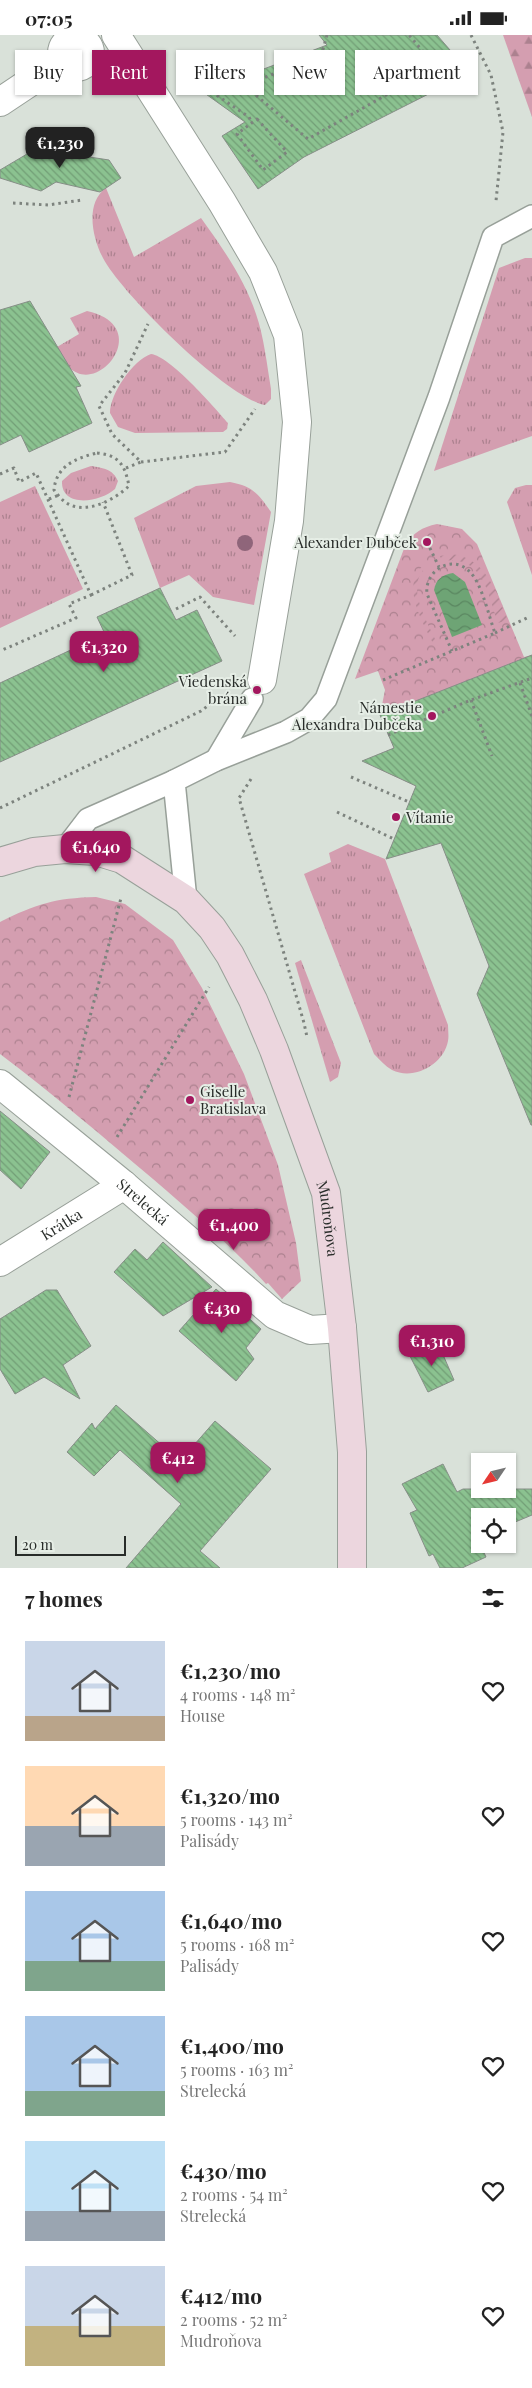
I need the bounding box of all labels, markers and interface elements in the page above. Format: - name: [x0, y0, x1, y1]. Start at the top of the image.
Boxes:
- text: 07:05: [25, 5, 72, 31]
- chip: Buy: [15, 50, 82, 95]
- chip: Rent: [92, 50, 166, 95]
- chip: Filters: [176, 50, 264, 95]
- chip: New: [274, 50, 345, 95]
- chip: Apartment: [355, 50, 478, 95]
- pin: €1,230: [19, 127, 101, 169]
- text: €1,230: [36, 132, 84, 153]
- place label: Alexander Dubček: [293, 532, 418, 552]
- marker: Alexander Dubček: [421, 536, 433, 548]
- pin: €1,320: [63, 631, 145, 673]
- text: €1,320: [81, 636, 127, 657]
- place label: Viedenská brána: [177, 671, 248, 708]
- marker: Viedenská brána: [251, 684, 263, 696]
- place label: Námestie Alexandra Dubčeka: [291, 697, 423, 734]
- marker: Námestie Alexandra Dubčeka: [426, 710, 438, 722]
- place label: Vítanie: [405, 807, 453, 827]
- marker: Vítanie: [390, 811, 402, 823]
- pin: €1,640: [55, 831, 137, 873]
- text: €1,640: [72, 836, 120, 857]
- place label: Giselle Bratislava: [200, 1081, 267, 1118]
- marker: Giselle Bratislava: [184, 1094, 196, 1106]
- street label: Strelecká: [113, 1173, 173, 1230]
- street label: Mudroňova: [312, 1178, 344, 1258]
- street label: Krátka: [37, 1203, 86, 1244]
- pin: €1,400: [193, 1209, 275, 1251]
- text: €1,400: [209, 1214, 259, 1235]
- pin: €430: [192, 1291, 252, 1334]
- text: €430: [204, 1297, 240, 1318]
- pin: €1,310: [391, 1325, 473, 1367]
- text: €1,310: [410, 1330, 454, 1351]
- pin: €412: [148, 1441, 208, 1484]
- text: €412: [161, 1447, 195, 1468]
- north arrow: [471, 1453, 516, 1497]
- map controls: [471, 1453, 516, 1553]
- button: locate: [471, 1508, 516, 1553]
- scale bar: [15, 1533, 126, 1556]
- text: 20 m: [22, 1535, 53, 1554]
- text: 7 homes: [25, 1584, 103, 1612]
- icon: filters: [479, 1584, 507, 1612]
- text: €1,230/mo: [180, 1656, 281, 1684]
- icon: home: [65, 1661, 125, 1721]
- icon: heart: [479, 1677, 507, 1705]
- text: 4 rooms · 148 m²: [180, 1684, 296, 1705]
- text: House: [180, 1705, 225, 1726]
- text: €1,320/mo: [180, 1781, 280, 1809]
- icon: home: [65, 1786, 125, 1846]
- icon: heart: [479, 1802, 507, 1830]
- text: 5 rooms · 143 m²: [180, 1809, 293, 1830]
- text: Palisády: [180, 1830, 239, 1851]
- text: €1,640/mo: [180, 1906, 282, 1934]
- icon: home: [65, 1911, 125, 1971]
- icon: heart: [479, 1927, 507, 1955]
- text: 5 rooms · 168 m²: [180, 1934, 294, 1955]
- text: Palisády: [180, 1955, 239, 1976]
- text: €1,400/mo: [180, 2031, 284, 2059]
- icon: home: [65, 2036, 125, 2096]
- icon: heart: [479, 2052, 507, 2080]
- text: 5 rooms · 163 m²: [180, 2059, 293, 2080]
- text: Strelecká: [180, 2080, 246, 2101]
- text: €430/mo: [180, 2156, 267, 2184]
- icon: home: [65, 2161, 125, 2221]
- icon: heart: [479, 2177, 507, 2205]
- text: 2 rooms · 54 m²: [180, 2184, 288, 2205]
- text: Strelecká: [180, 2205, 246, 2226]
- text: €412/mo: [180, 2281, 262, 2309]
- icon: home: [65, 2286, 125, 2346]
- icon: heart: [479, 2302, 507, 2330]
- text: 2 rooms · 52 m²: [180, 2309, 287, 2330]
- text: Mudroňova: [180, 2330, 262, 2351]

